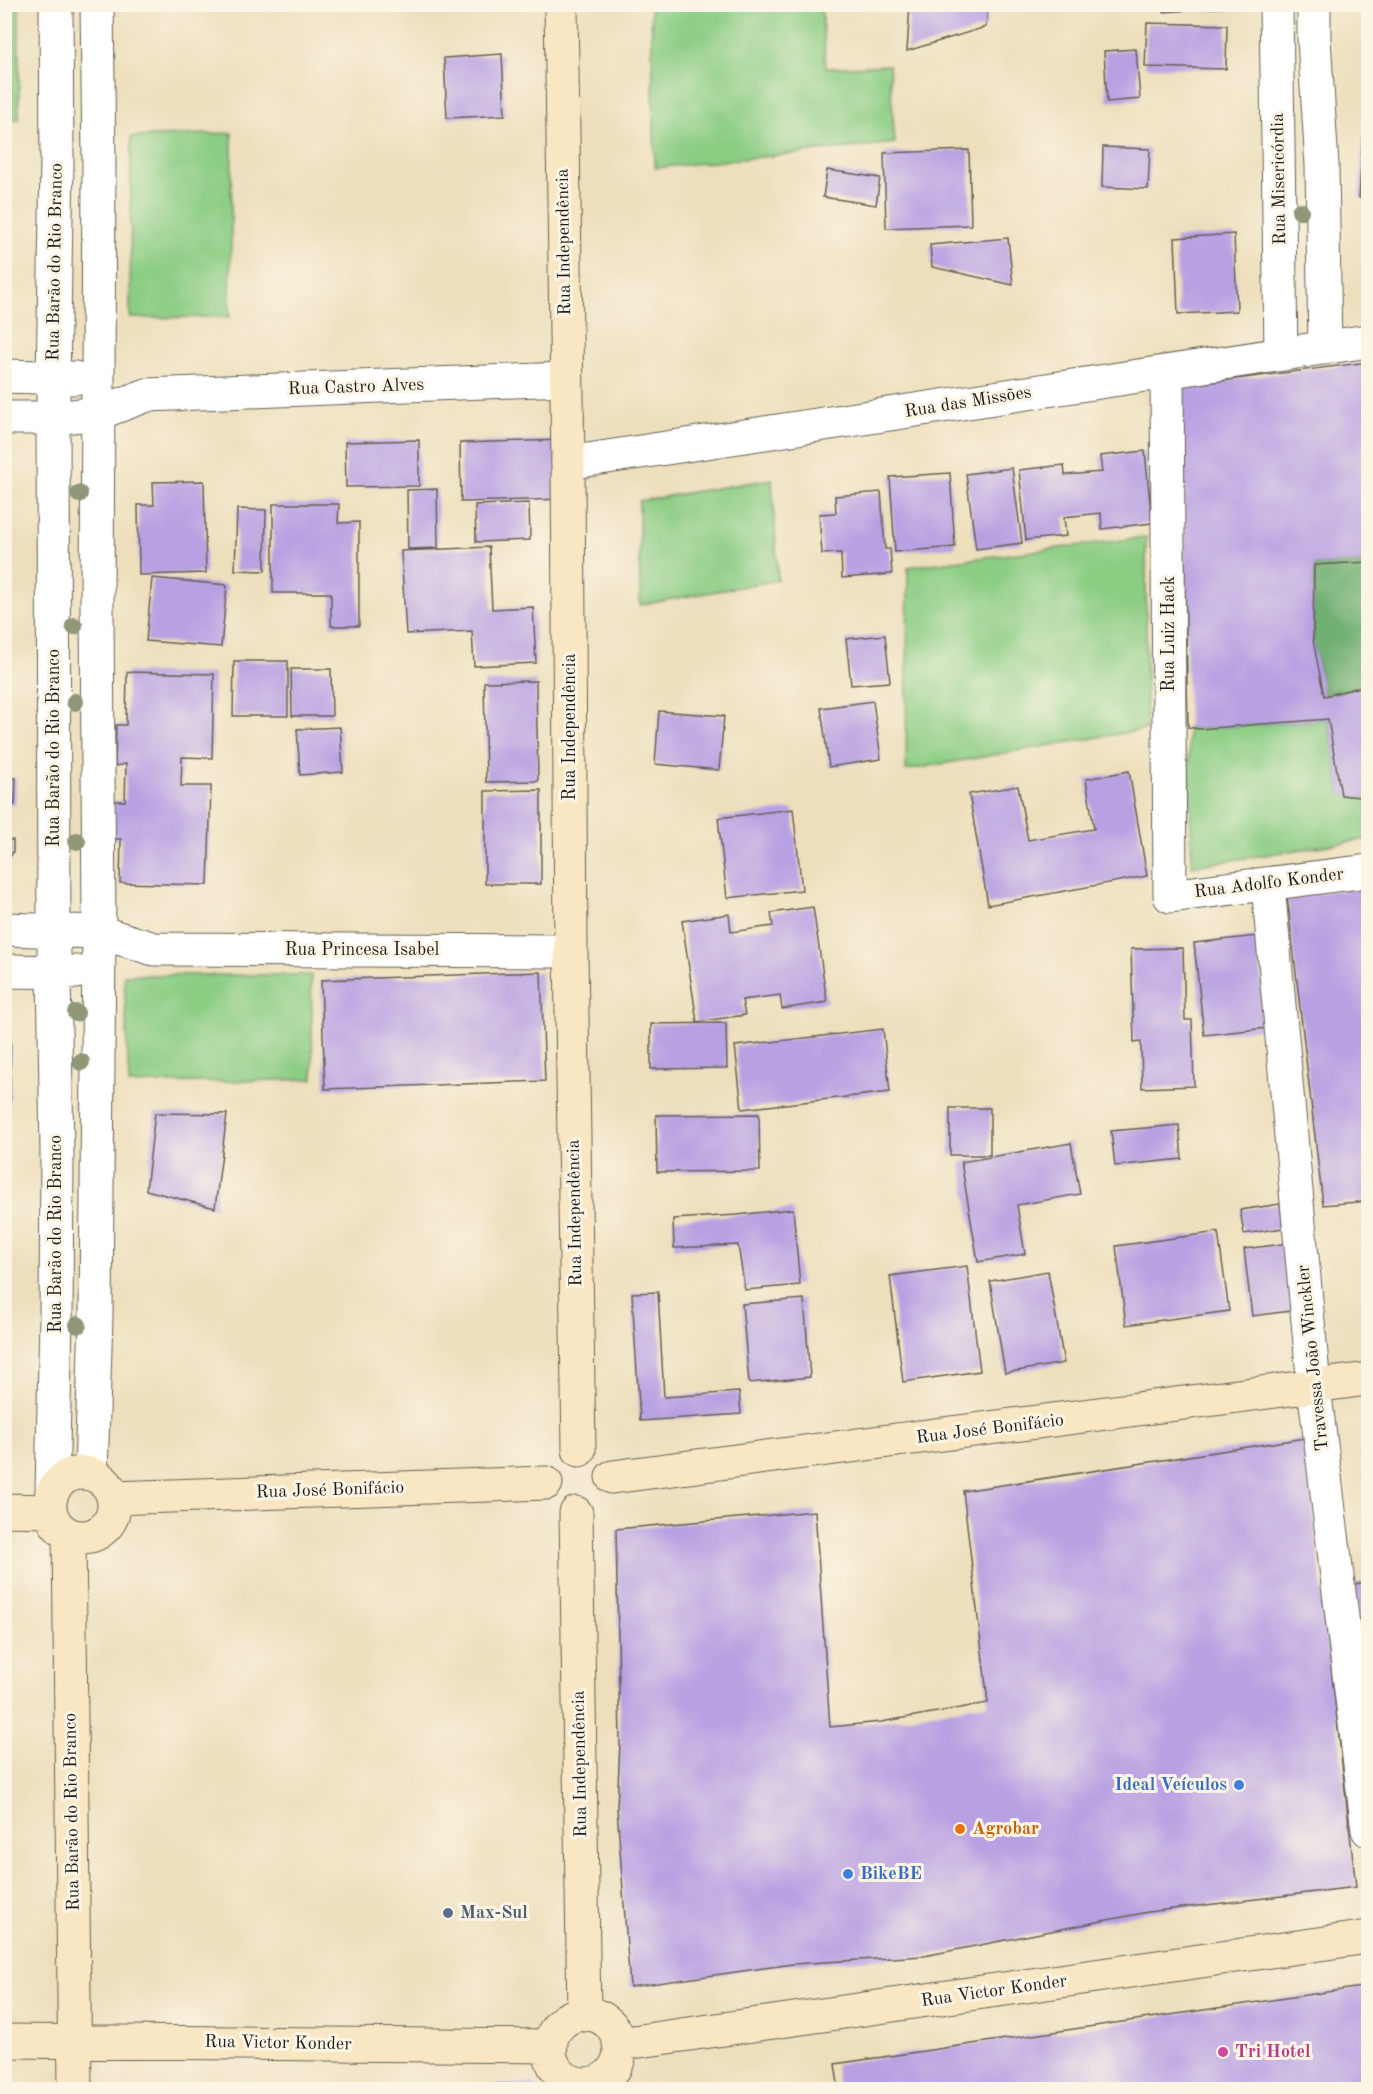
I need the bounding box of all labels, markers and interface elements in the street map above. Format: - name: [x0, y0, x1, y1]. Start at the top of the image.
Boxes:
- street label: Rua Misericórdia: [1269, 113, 1289, 245]
- street label: Rua Barão do Rio Branco: [44, 163, 66, 361]
- street label: Rua Independência: [554, 168, 574, 316]
- street label: Rua Castro Alves: [288, 376, 425, 398]
- street label: Rua das Missões: [903, 383, 1033, 421]
- street label: Rua Luiz Hack: [1160, 576, 1178, 692]
- street label: Rua Barão do Rio Branco: [45, 649, 63, 847]
- street label: Rua Independência: [561, 653, 579, 801]
- street label: Rua Adolfo Konder: [1193, 865, 1345, 901]
- street label: Rua Princesa Isabel: [285, 941, 439, 959]
- street label: Rua Barão do Rio Branco: [47, 1135, 65, 1333]
- street label: Rua Independência: [565, 1139, 585, 1287]
- street label: Travessa João Winckler: [1294, 1263, 1332, 1452]
- street label: Rua José Bonifácio: [915, 1411, 1065, 1447]
- street label: Rua José Bonifácio: [255, 1478, 405, 1502]
- street label: Rua Independência: [570, 1690, 590, 1838]
- street label: Rua Barão do Rio Branco: [61, 1713, 83, 1911]
- place label: Ideal Veículos: [1115, 1776, 1227, 1794]
- marker: Ideal Veículos: [1232, 1778, 1246, 1792]
- place label: Agrobar: [972, 1820, 1039, 1838]
- marker: Agrobar: [953, 1822, 967, 1836]
- place label: BikeBE: [860, 1865, 922, 1883]
- marker: BikeBE: [841, 1867, 855, 1881]
- place label: Max-Sul: [460, 1904, 528, 1922]
- marker: Max-Sul: [441, 1906, 455, 1920]
- street label: Rua Victor Konder: [920, 1972, 1069, 2010]
- street label: Rua Victor Konder: [204, 2033, 352, 2053]
- place label: Tri Hotel: [1235, 2043, 1311, 2061]
- marker: Tri Hotel: [1216, 2045, 1230, 2059]

